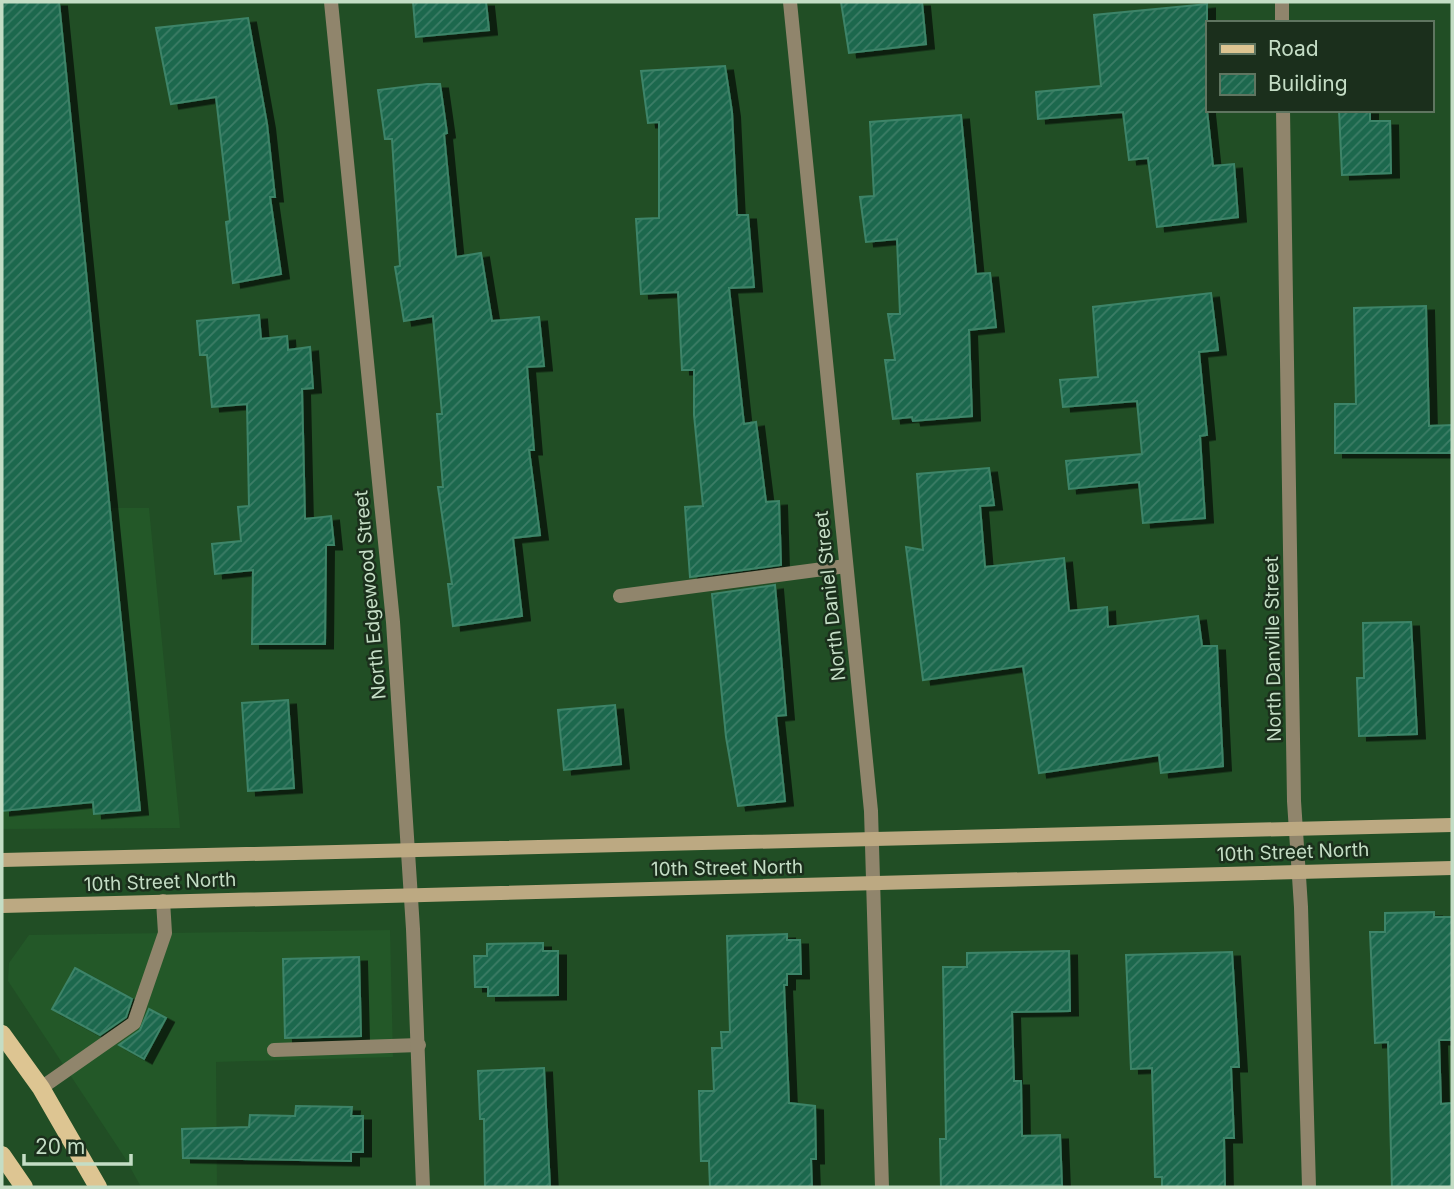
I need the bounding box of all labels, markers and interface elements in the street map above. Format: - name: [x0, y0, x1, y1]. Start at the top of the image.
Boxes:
- legend: [1206, 21, 1433, 112]
- text: Road: [1268, 36, 1319, 61]
- text: Building: [1268, 71, 1348, 96]
- street label: North Edgewood Street: [349, 489, 391, 701]
- street label: North Daniel Street: [810, 510, 850, 682]
- street label: North Danville Street: [1260, 556, 1286, 742]
- street label: 10th Street North: [1216, 838, 1370, 866]
- street label: 10th Street North: [651, 855, 803, 881]
- street label: 10th Street North: [83, 868, 237, 896]
- scale bar: [24, 1122, 131, 1166]
- text: 20 m: [35, 1134, 85, 1159]

